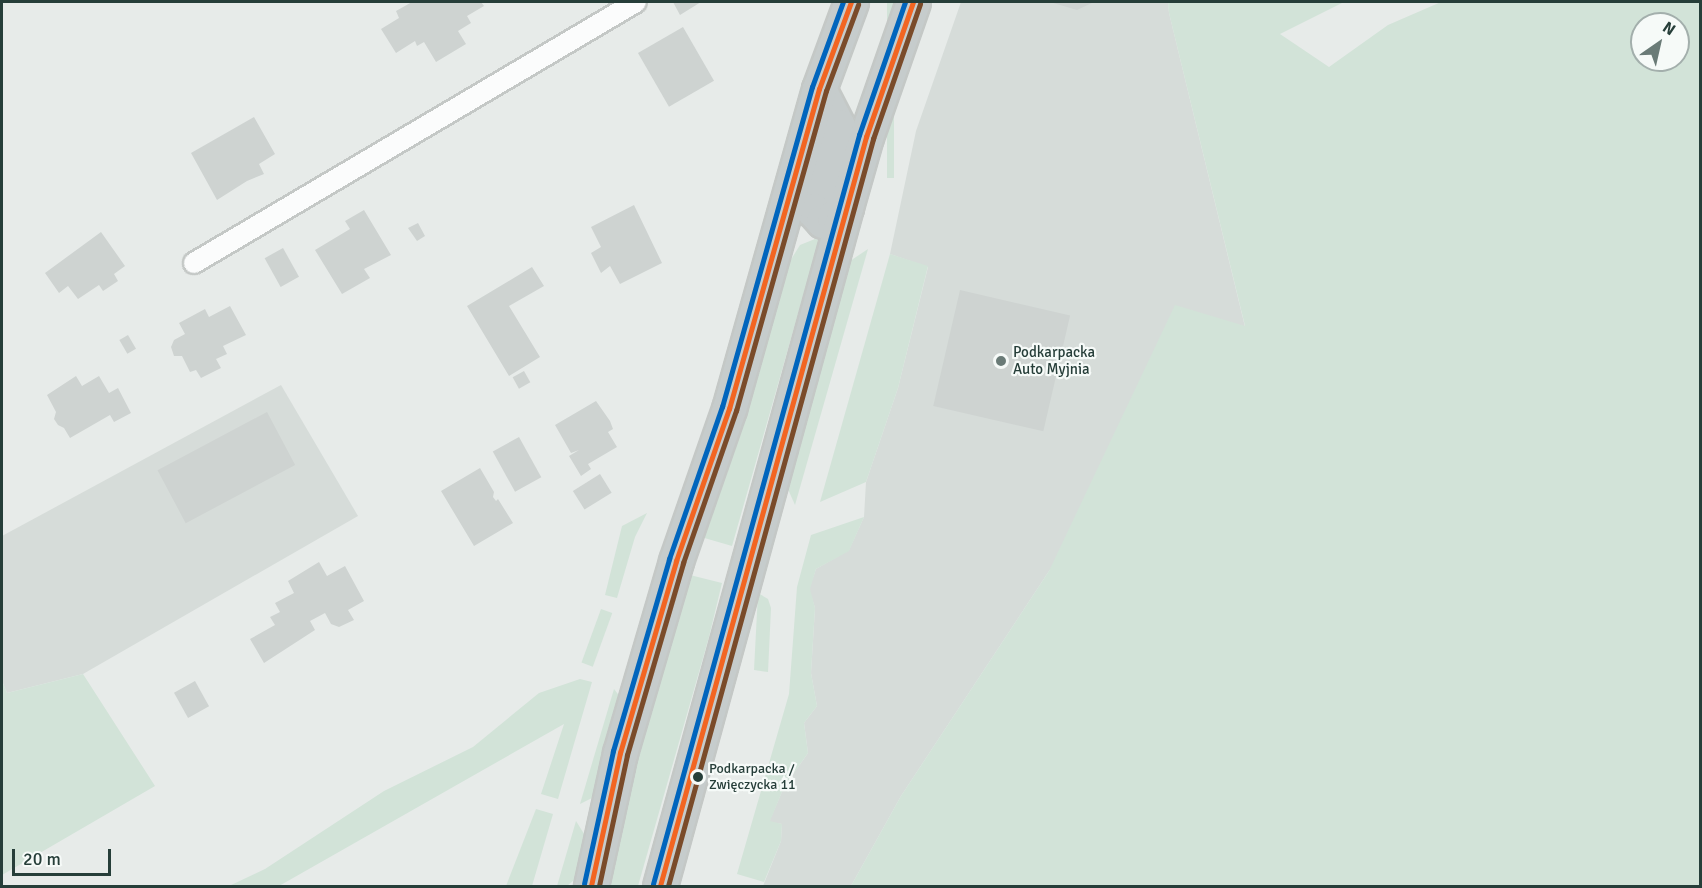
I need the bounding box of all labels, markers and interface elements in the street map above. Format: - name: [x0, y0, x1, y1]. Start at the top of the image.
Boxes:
- north arrow: [1630, 12, 1690, 72]
- text: N: [1659, 17, 1679, 40]
- place label: Podkarpacka Auto Myjnia: [1013, 343, 1095, 378]
- marker: Podkarpacka Auto Myjnia: [994, 354, 1008, 368]
- place label: Podkarpacka / Zwięczycka 11: [709, 761, 796, 794]
- marker: Podkarpacka / Zwięczycka 11: [692, 771, 704, 783]
- scale bar: [15, 837, 114, 875]
- text: 20 m: [23, 848, 61, 870]

